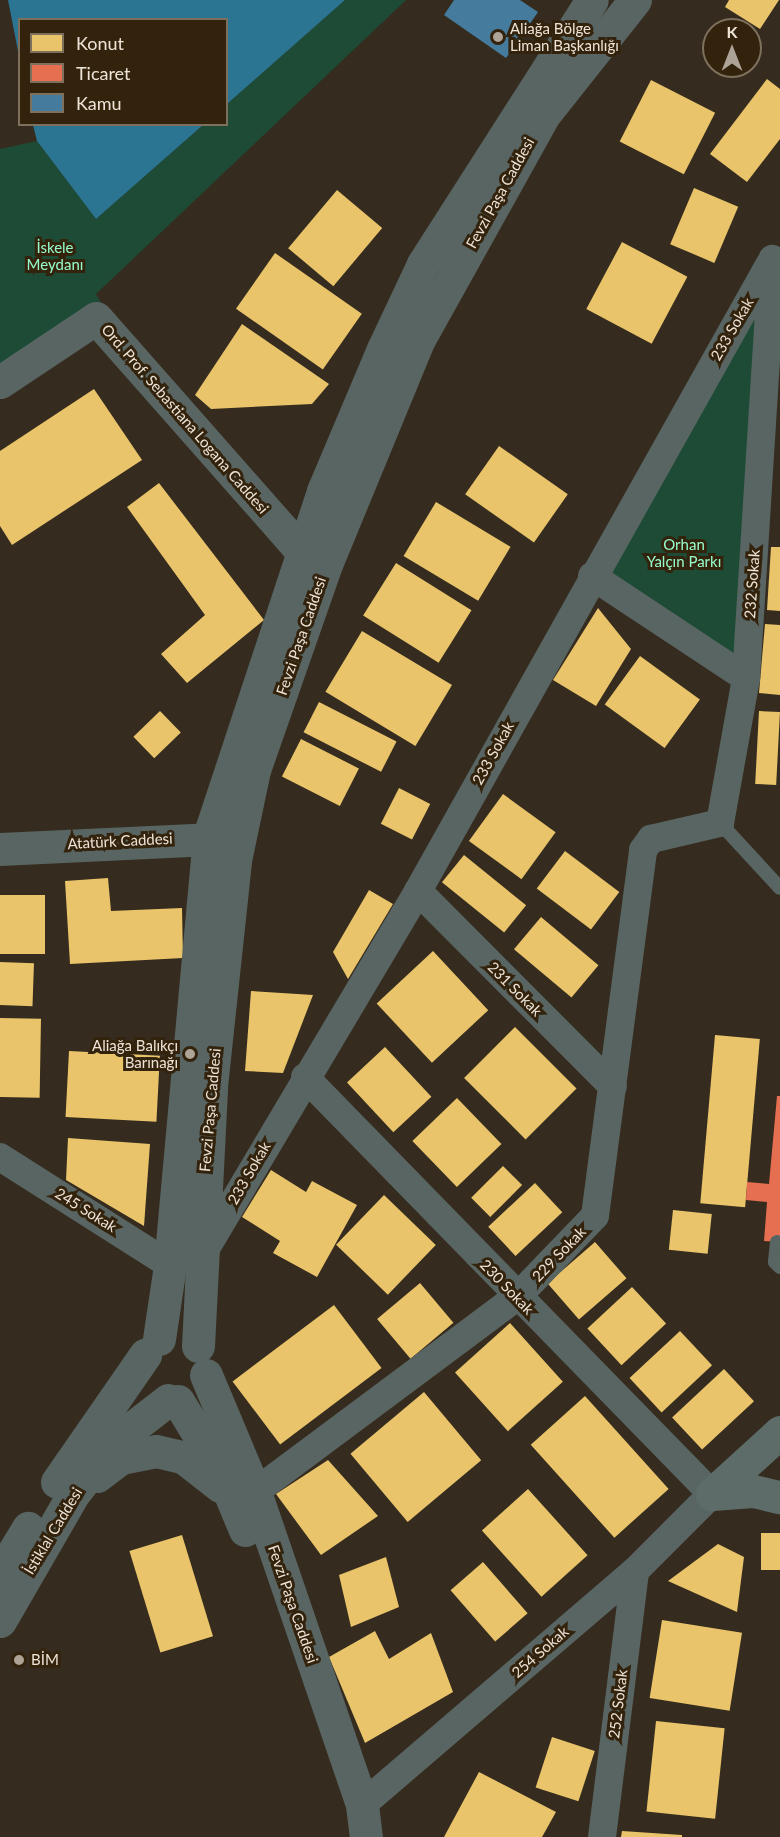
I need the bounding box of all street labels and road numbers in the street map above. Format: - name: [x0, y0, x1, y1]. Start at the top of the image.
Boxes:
- street label: Fevzi Paşa Caddesi: [462, 134, 538, 252]
- street label: 233 Sokak: [707, 295, 757, 363]
- street label: Ord. Prof. Sebastiana Logana Caddesi: [98, 321, 272, 517]
- street label: 232 Sokak: [741, 549, 763, 619]
- street label: Fevzi Paşa Caddesi: [272, 575, 330, 697]
- street label: 233 Sokak: [468, 718, 518, 788]
- street label: Atatürk Caddesi: [67, 829, 173, 853]
- street label: 231 Sokak: [484, 958, 546, 1020]
- street label: Fevzi Paşa Caddesi: [196, 1048, 224, 1172]
- street label: 233 Sokak: [224, 1139, 274, 1207]
- street label: 245 Sokak: [52, 1184, 120, 1236]
- street label: 229 Sokak: [528, 1223, 590, 1285]
- street label: 230 Sokak: [476, 1256, 538, 1318]
- street label: İstiklal Caddesi: [20, 1484, 86, 1578]
- street label: Fevzi Paşa Caddesi: [264, 1543, 322, 1665]
- street label: 254 Sokak: [508, 1622, 572, 1682]
- street label: 252 Sokak: [605, 1669, 631, 1739]

